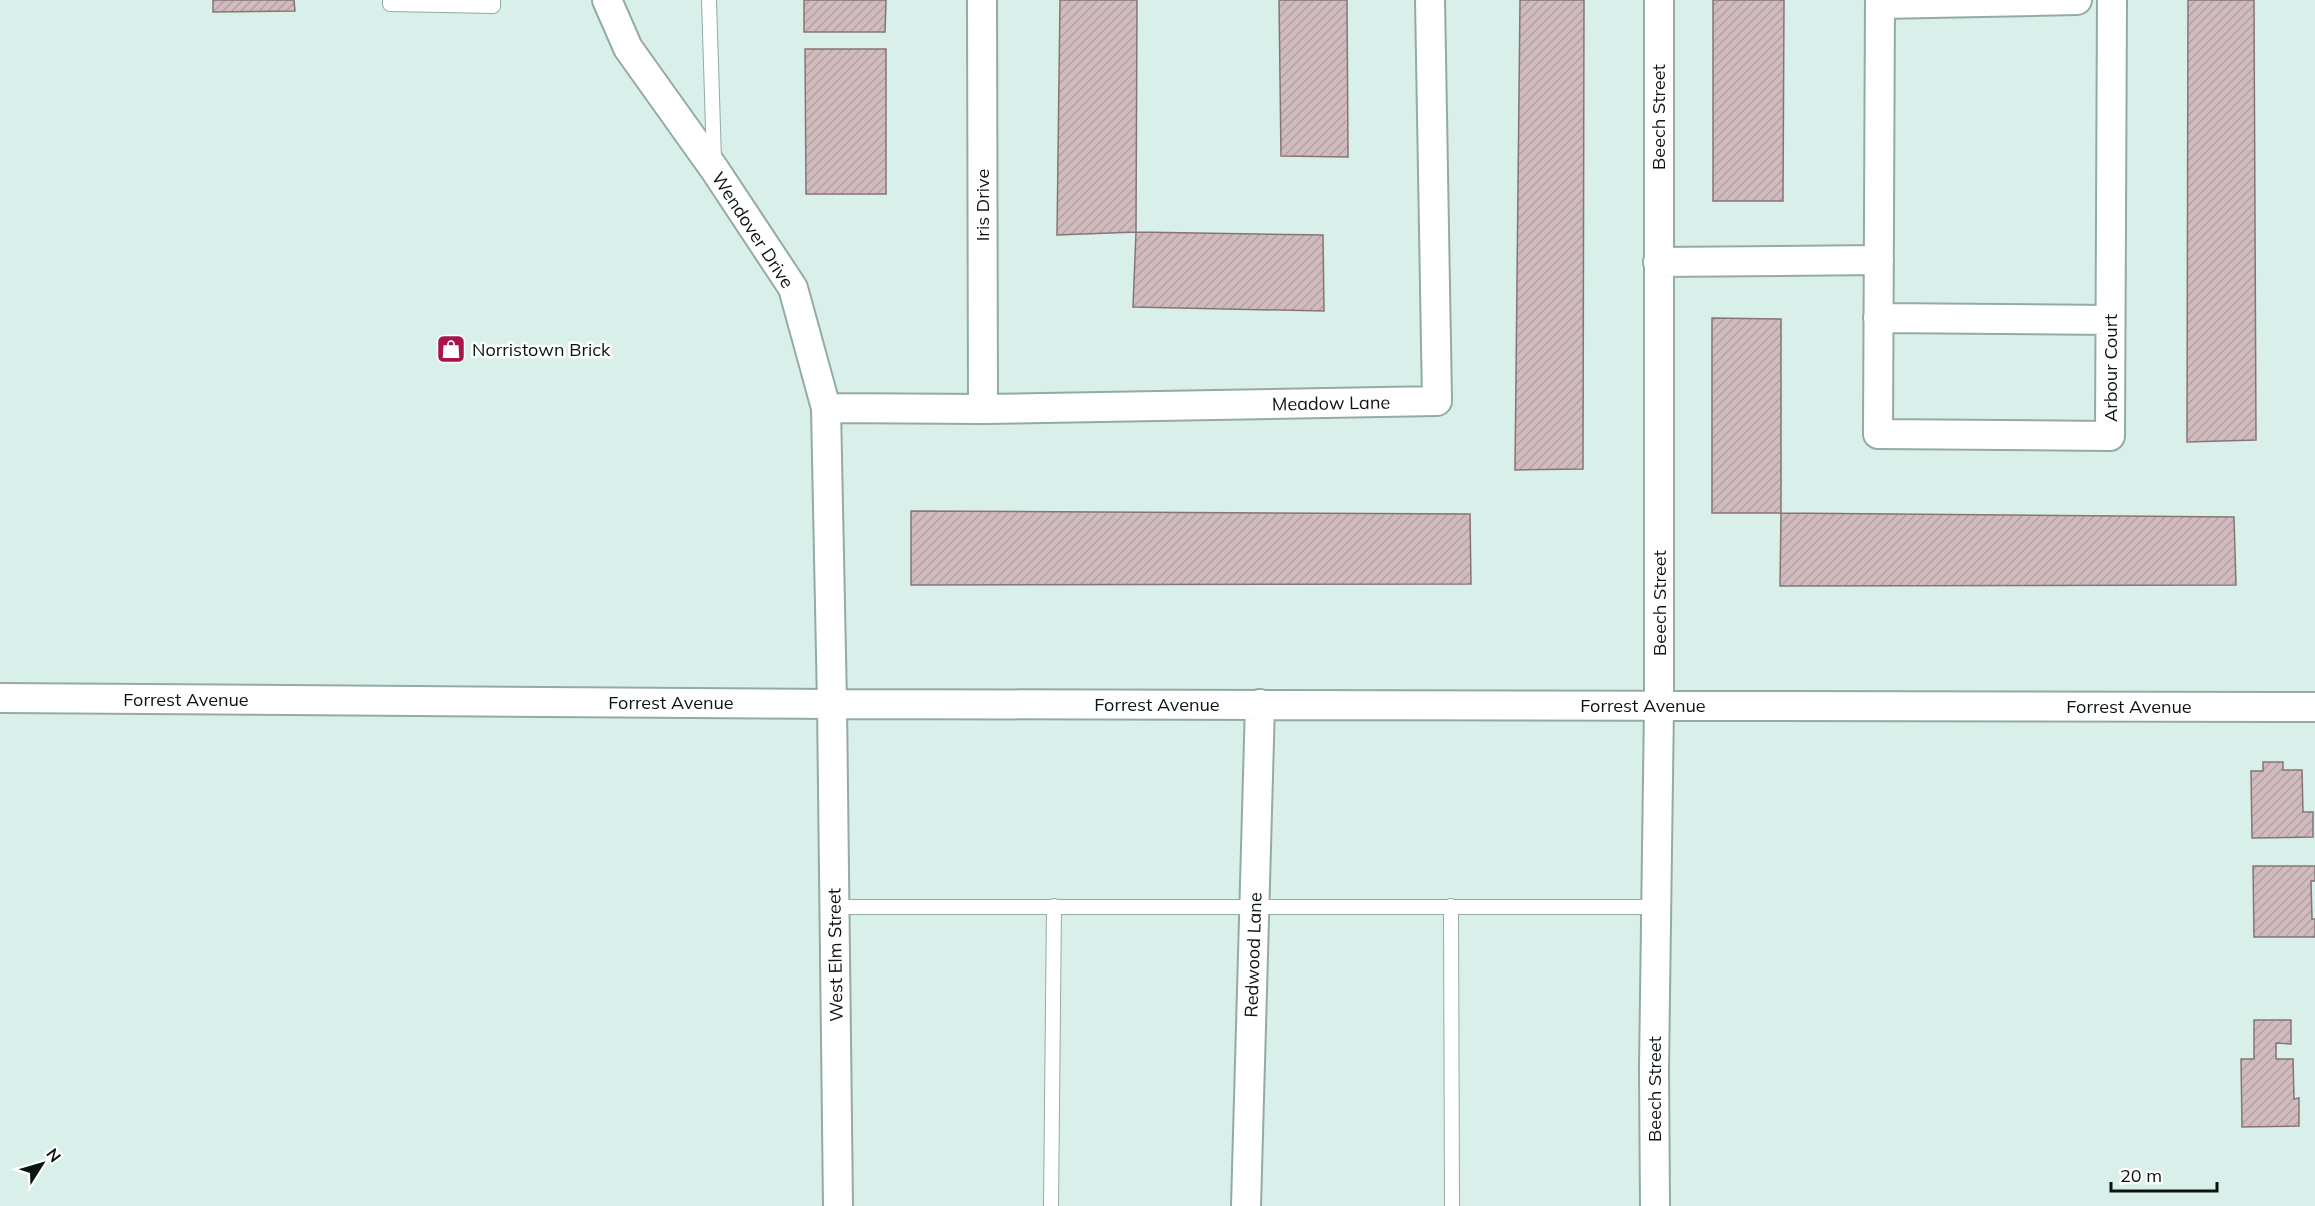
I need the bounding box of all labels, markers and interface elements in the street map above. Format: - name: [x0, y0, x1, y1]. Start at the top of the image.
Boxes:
- street label: Beech Street: [1647, 64, 1670, 170]
- street label: Wendover Drive: [707, 167, 799, 293]
- street label: Iris Drive: [971, 169, 994, 241]
- street label: Arbour Court: [2099, 314, 2122, 422]
- shop icon: Norristown Brick: [435, 333, 467, 365]
- place label: Norristown Brick: [472, 338, 611, 361]
- street label: Meadow Lane: [1272, 390, 1390, 416]
- street label: Beech Street: [1648, 550, 1671, 656]
- street label: Forrest Avenue: [123, 688, 249, 711]
- street label: Forrest Avenue: [608, 691, 734, 714]
- street label: Forrest Avenue: [1094, 693, 1220, 716]
- street label: Forrest Avenue: [1580, 694, 1706, 717]
- street label: Forrest Avenue: [2066, 695, 2192, 718]
- street label: West Elm Street: [822, 888, 848, 1022]
- street label: Redwood Lane: [1239, 892, 1267, 1018]
- street label: Beech Street: [1643, 1036, 1666, 1142]
- north arrow: [12, 1134, 72, 1194]
- text: N: [42, 1144, 66, 1166]
- scale bar: [2111, 1155, 2218, 1193]
- text: 20 m: [2120, 1164, 2162, 1187]

